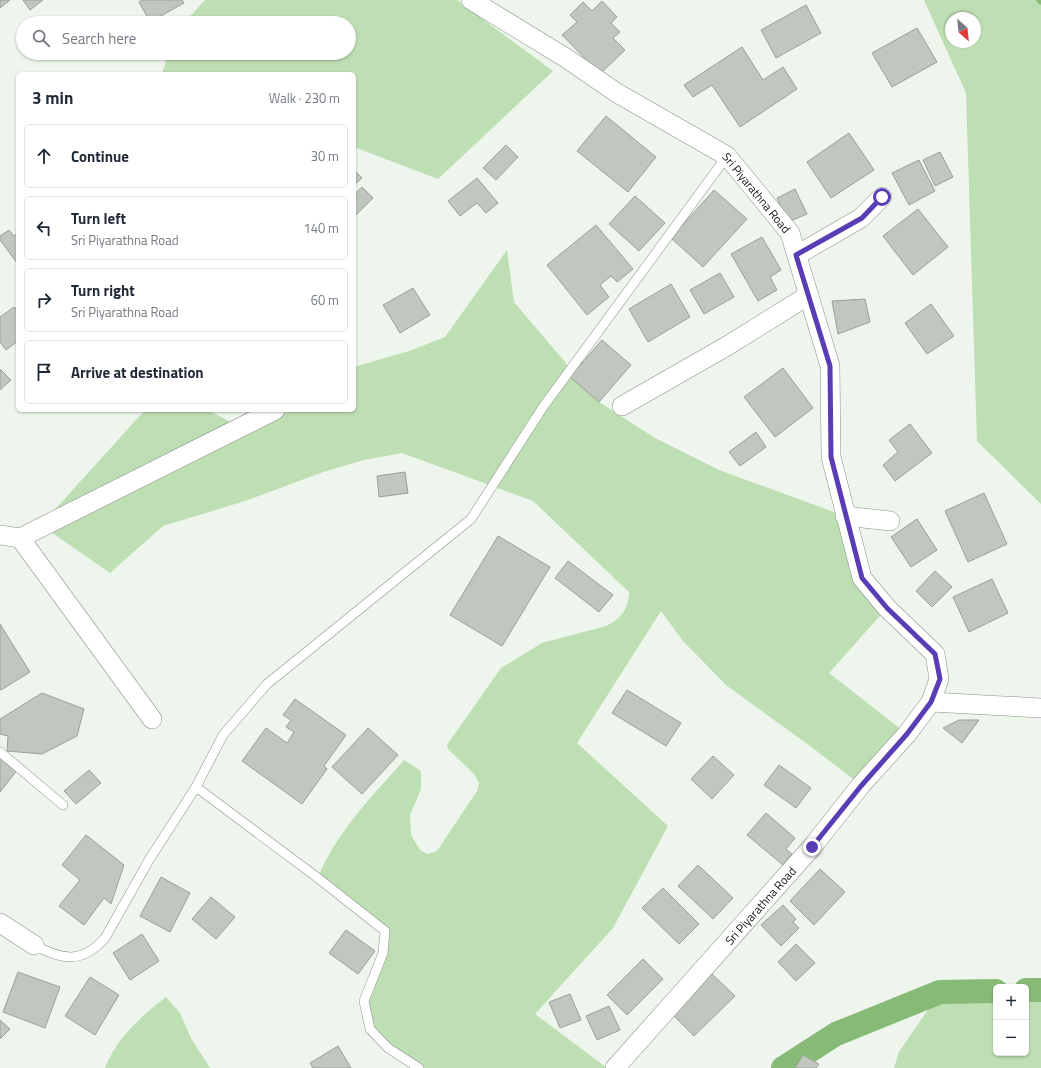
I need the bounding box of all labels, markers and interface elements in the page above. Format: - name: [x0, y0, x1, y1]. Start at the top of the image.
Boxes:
- north arrow: [945, 12, 981, 48]
- search box: [16, 16, 356, 60]
- icon: search: [30, 27, 52, 49]
- text: Search here: [62, 27, 136, 50]
- text: 3 min: [32, 85, 73, 111]
- text: Walk · 230 m: [269, 88, 340, 108]
- icon: ahead: [33, 145, 55, 167]
- text: Continue: [71, 145, 129, 168]
- text: 30 m: [311, 146, 339, 166]
- street label: Sri Piyarathna Road: [718, 148, 796, 237]
- route start: [873, 188, 891, 206]
- text: Turn left: [71, 207, 126, 230]
- icon: left: [33, 217, 55, 239]
- text: 140 m: [303, 218, 339, 238]
- text: Sri Piyarathna Road: [71, 230, 179, 250]
- text: Turn right: [71, 279, 135, 302]
- icon: right: [33, 289, 55, 311]
- text: 60 m: [311, 290, 339, 310]
- text: Sri Piyarathna Road: [71, 302, 179, 322]
- icon: arrive: [33, 361, 55, 383]
- text: Arrive at destination: [71, 361, 204, 384]
- route end: [803, 838, 821, 856]
- street label: Sri Piyarathna Road: [720, 862, 800, 949]
- map controls: [993, 984, 1029, 1056]
- button: +: [993, 984, 1029, 1020]
- button: −: [993, 1020, 1029, 1056]

